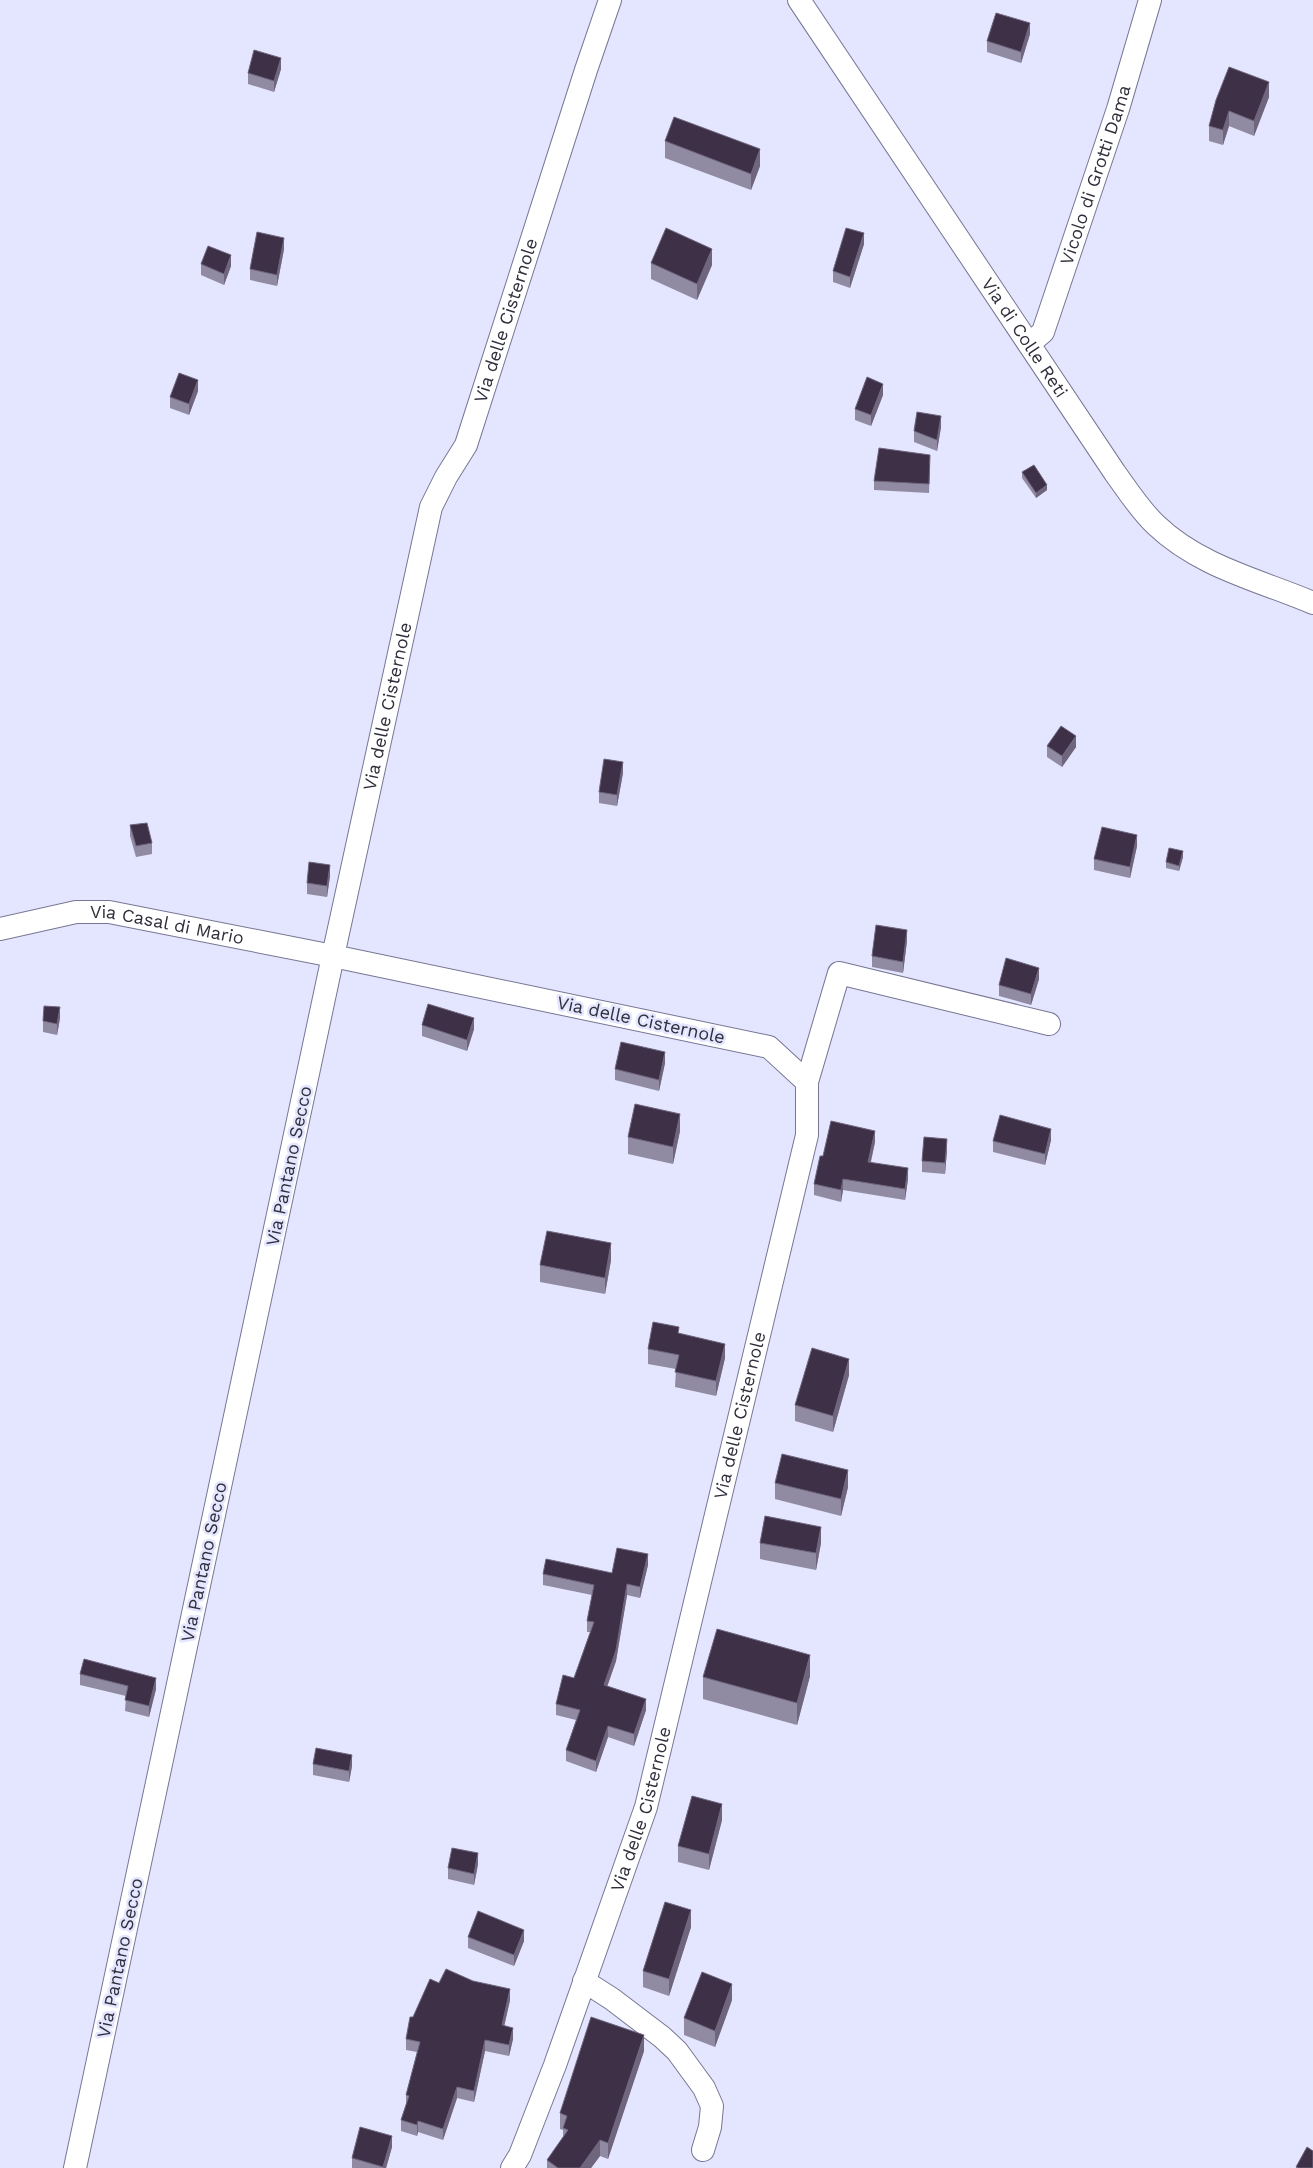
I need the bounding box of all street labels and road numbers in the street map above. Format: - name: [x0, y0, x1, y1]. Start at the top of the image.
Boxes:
- street label: Vicolo di Grotti Dama: [1055, 82, 1134, 267]
- street label: Via delle Cisternole: [469, 236, 541, 405]
- street label: Via di Colle Reti: [977, 273, 1072, 401]
- street label: Via delle Cisternole: [358, 620, 416, 792]
- street label: Via Casal di Mario: [90, 901, 246, 948]
- street label: Via delle Cisternole: [555, 991, 727, 1048]
- street label: Via Pantano Secco: [261, 1084, 316, 1248]
- street label: Via delle Cisternole: [709, 1330, 769, 1501]
- street label: Via Pantano Secco: [176, 1480, 231, 1644]
- street label: Via delle Cisternole: [606, 1724, 675, 1894]
- street label: Via Pantano Secco: [92, 1876, 147, 2040]

